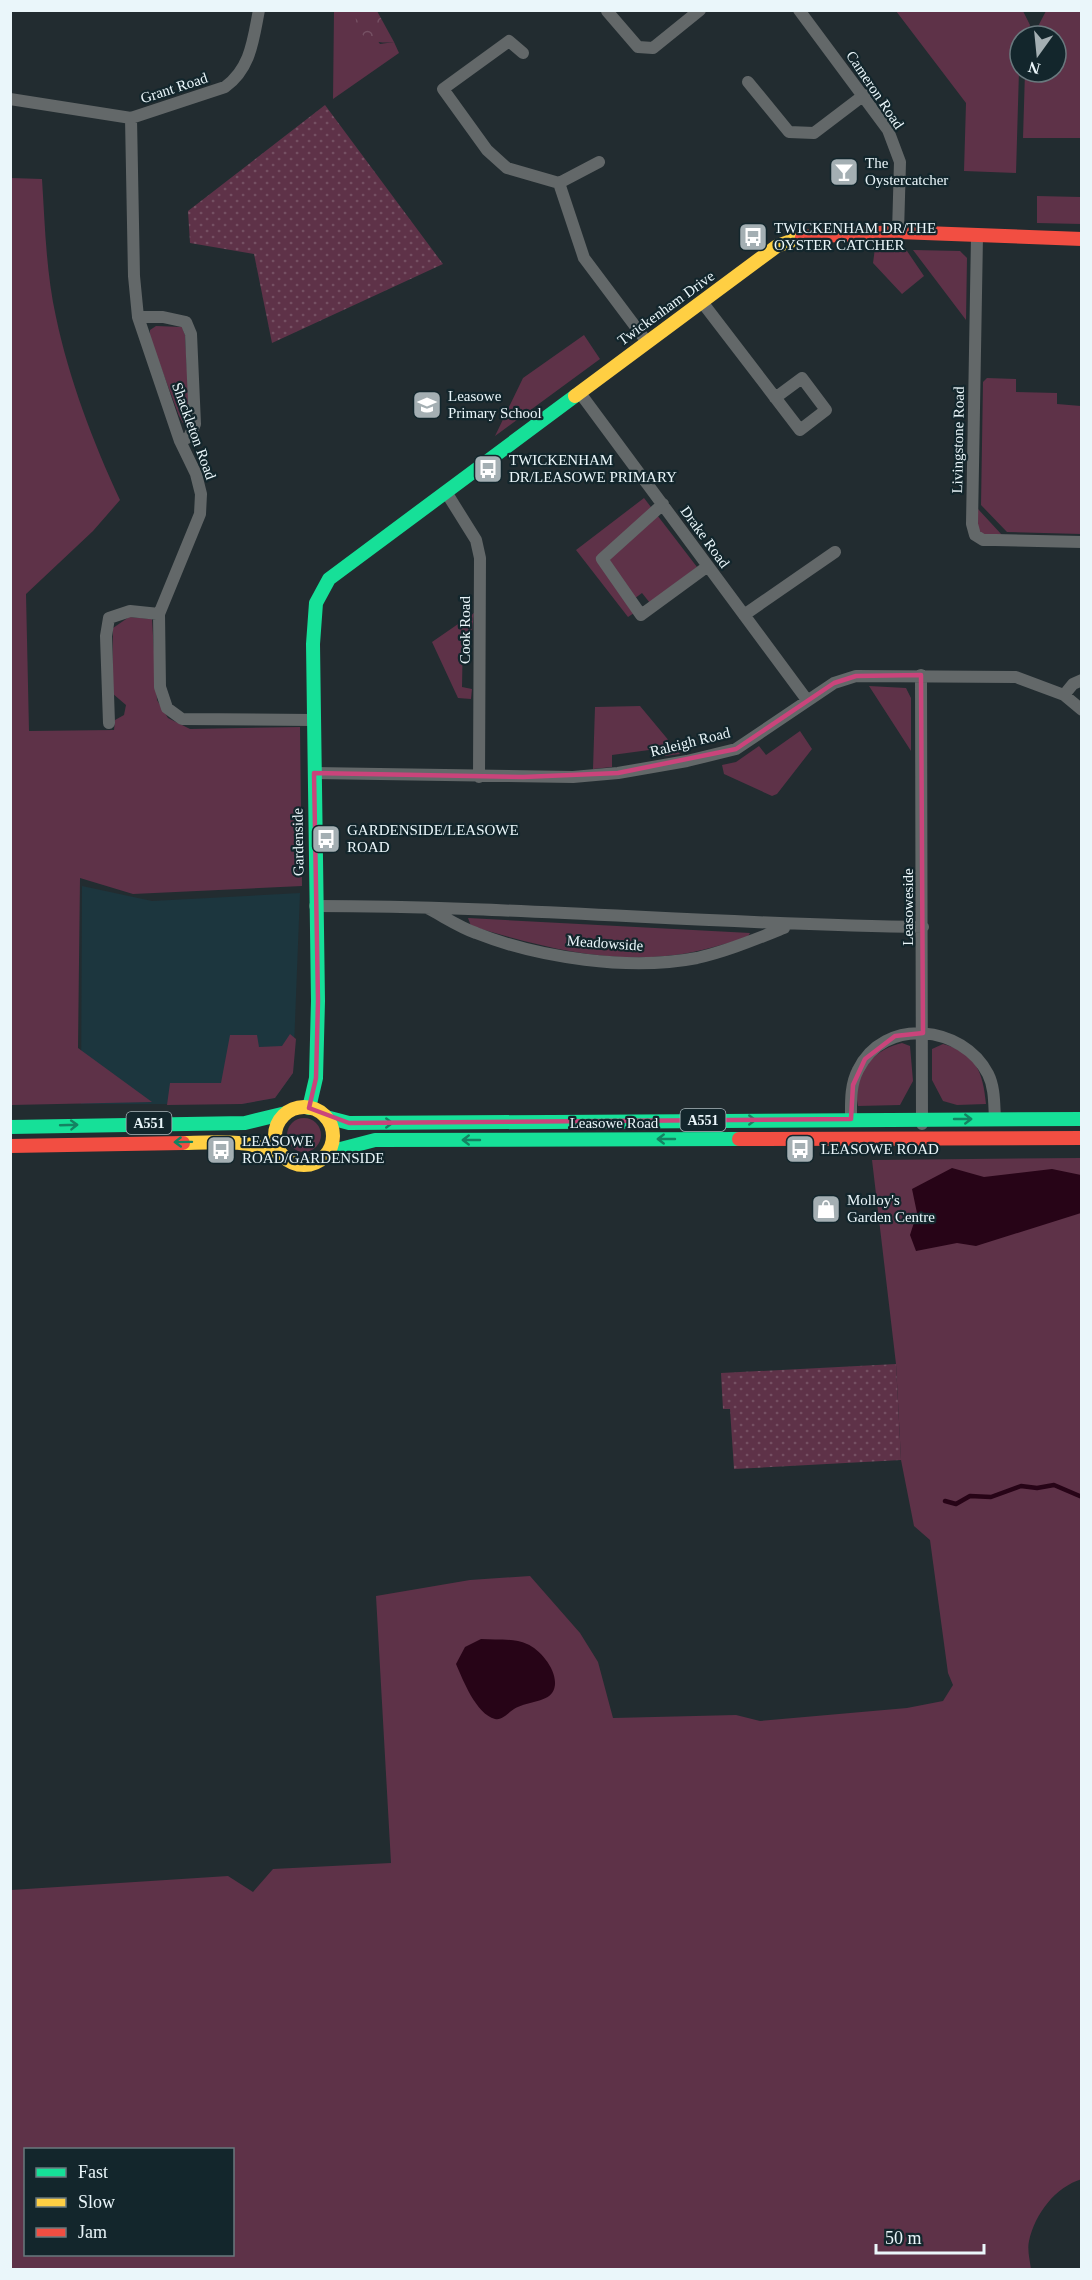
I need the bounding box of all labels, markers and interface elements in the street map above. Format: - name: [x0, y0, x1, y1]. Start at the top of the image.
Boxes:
- north arrow: [1008, 24, 1068, 84]
- street label: Cameron Road: [843, 48, 907, 132]
- text: N: [1026, 58, 1042, 78]
- street label: Grant Road: [138, 69, 210, 106]
- place label: The Oystercatcher: [865, 155, 948, 188]
- bar icon: The Oystercatcher: [828, 156, 860, 188]
- place label: TWICKENHAM DR/THE OYSTER CATCHER: [774, 220, 936, 253]
- bus stop icon: TWICKENHAM DR/THE OYSTER CATCHER: [737, 221, 769, 253]
- street label: Twickenham Drive: [615, 267, 718, 348]
- street label: Shackleton Road: [169, 380, 219, 482]
- street label: Livingstone Road: [949, 386, 967, 494]
- place label: Leasowe Primary School: [448, 388, 542, 421]
- school or university icon: Leasowe Primary School: [411, 389, 443, 421]
- place label: TWICKENHAM DR/LEASOWE PRIMARY: [509, 452, 677, 485]
- bus stop icon: TWICKENHAM DR/LEASOWE PRIMARY: [472, 453, 504, 485]
- street label: Drake Road: [677, 503, 733, 571]
- street label: Cook Road: [457, 596, 473, 664]
- street label: Raleigh Road: [648, 724, 732, 760]
- street label: Gardenside: [289, 807, 307, 876]
- place label: GARDENSIDE/LEASOWE ROAD: [347, 822, 519, 855]
- bus stop icon: GARDENSIDE/LEASOWE ROAD: [310, 823, 342, 855]
- street label: Leasoweside: [900, 868, 916, 946]
- street label: Meadowside: [566, 932, 644, 954]
- road number: A551: [680, 1109, 726, 1131]
- road number: A551: [126, 1112, 172, 1134]
- one-way arrow: [952, 1113, 972, 1125]
- one-way arrow: [736, 1114, 756, 1126]
- street label: Leasowe Road: [570, 1115, 659, 1131]
- one-way arrow: [373, 1117, 393, 1128]
- one-way arrow: [58, 1119, 78, 1130]
- place label: LEASOWE ROAD/GARDENSIDE: [242, 1133, 385, 1166]
- one-way arrow: [657, 1133, 677, 1145]
- bus stop icon: LEASOWE ROAD: [784, 1133, 816, 1165]
- bus stop icon: LEASOWE ROAD/GARDENSIDE: [205, 1134, 237, 1166]
- one-way arrow: [462, 1134, 482, 1146]
- one-way arrow: [173, 1136, 193, 1148]
- place label: LEASOWE ROAD: [821, 1141, 939, 1157]
- place label: Molloy's Garden Centre: [847, 1192, 935, 1225]
- shop icon: Molloy's Garden Centre: [810, 1193, 842, 1225]
- legend: [24, 2148, 234, 2256]
- text: Fast: [78, 2162, 108, 2182]
- text: Slow: [78, 2192, 115, 2212]
- scale bar: [876, 2217, 984, 2255]
- text: Jam: [78, 2222, 107, 2242]
- text: 50 m: [885, 2228, 922, 2248]

